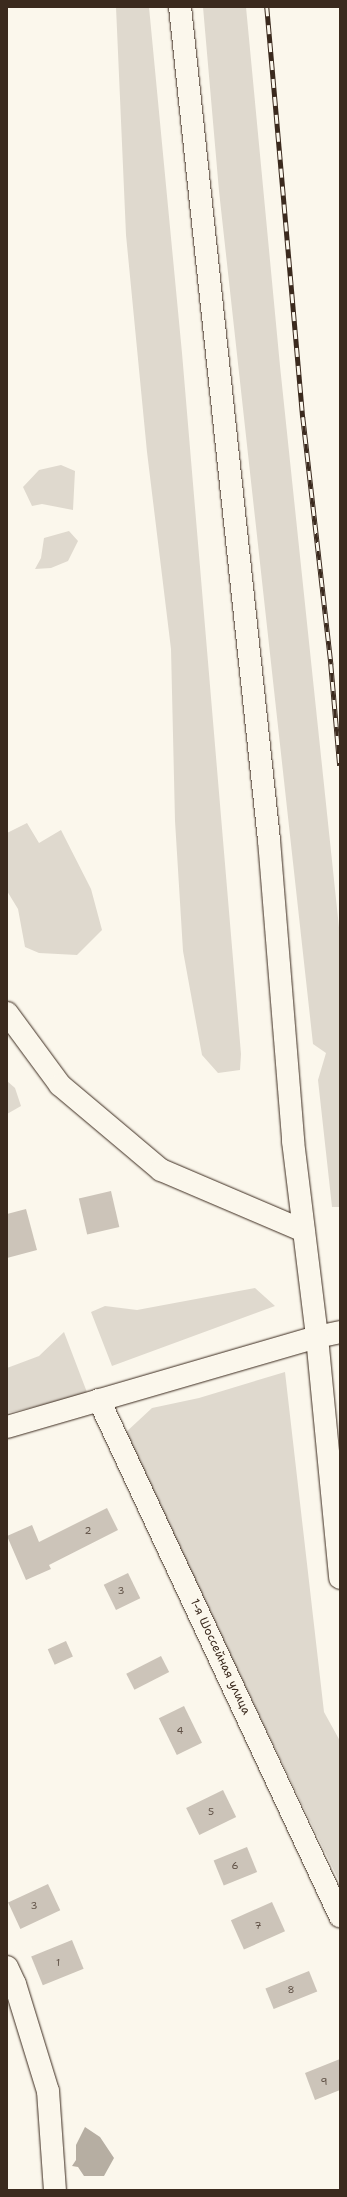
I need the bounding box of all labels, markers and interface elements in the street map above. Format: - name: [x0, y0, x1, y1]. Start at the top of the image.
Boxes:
- house number: 2: [85, 1525, 91, 1537]
- house number: 3: [118, 1585, 124, 1597]
- street label: 1-я Шоссейная улица: [187, 1597, 253, 1717]
- house number: 4: [177, 1725, 183, 1737]
- house number: 5: [208, 1806, 214, 1818]
- house number: 6: [232, 1860, 238, 1872]
- house number: 3: [31, 1900, 37, 1912]
- house number: 7: [255, 1920, 261, 1932]
- house number: 1: [56, 1957, 60, 1969]
- house number: 8: [288, 1984, 294, 1996]
- house number: 9: [321, 2076, 327, 2088]

